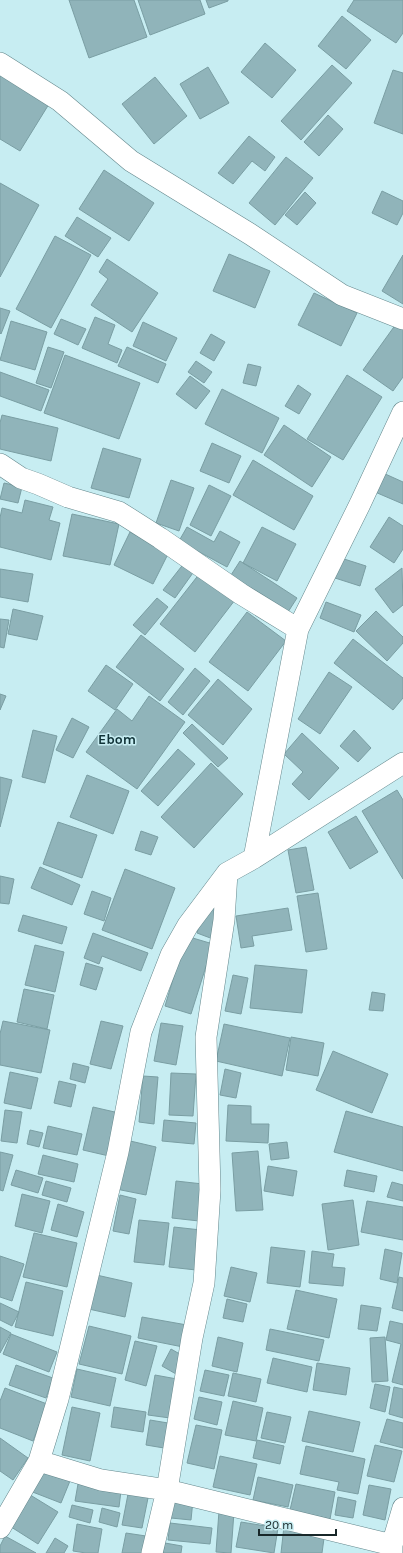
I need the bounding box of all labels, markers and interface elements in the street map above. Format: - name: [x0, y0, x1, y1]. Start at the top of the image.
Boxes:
- district label: Ebom: [98, 731, 136, 748]
- scale bar: [259, 1511, 336, 1537]
- text: 20 m: [265, 1518, 293, 1532]

